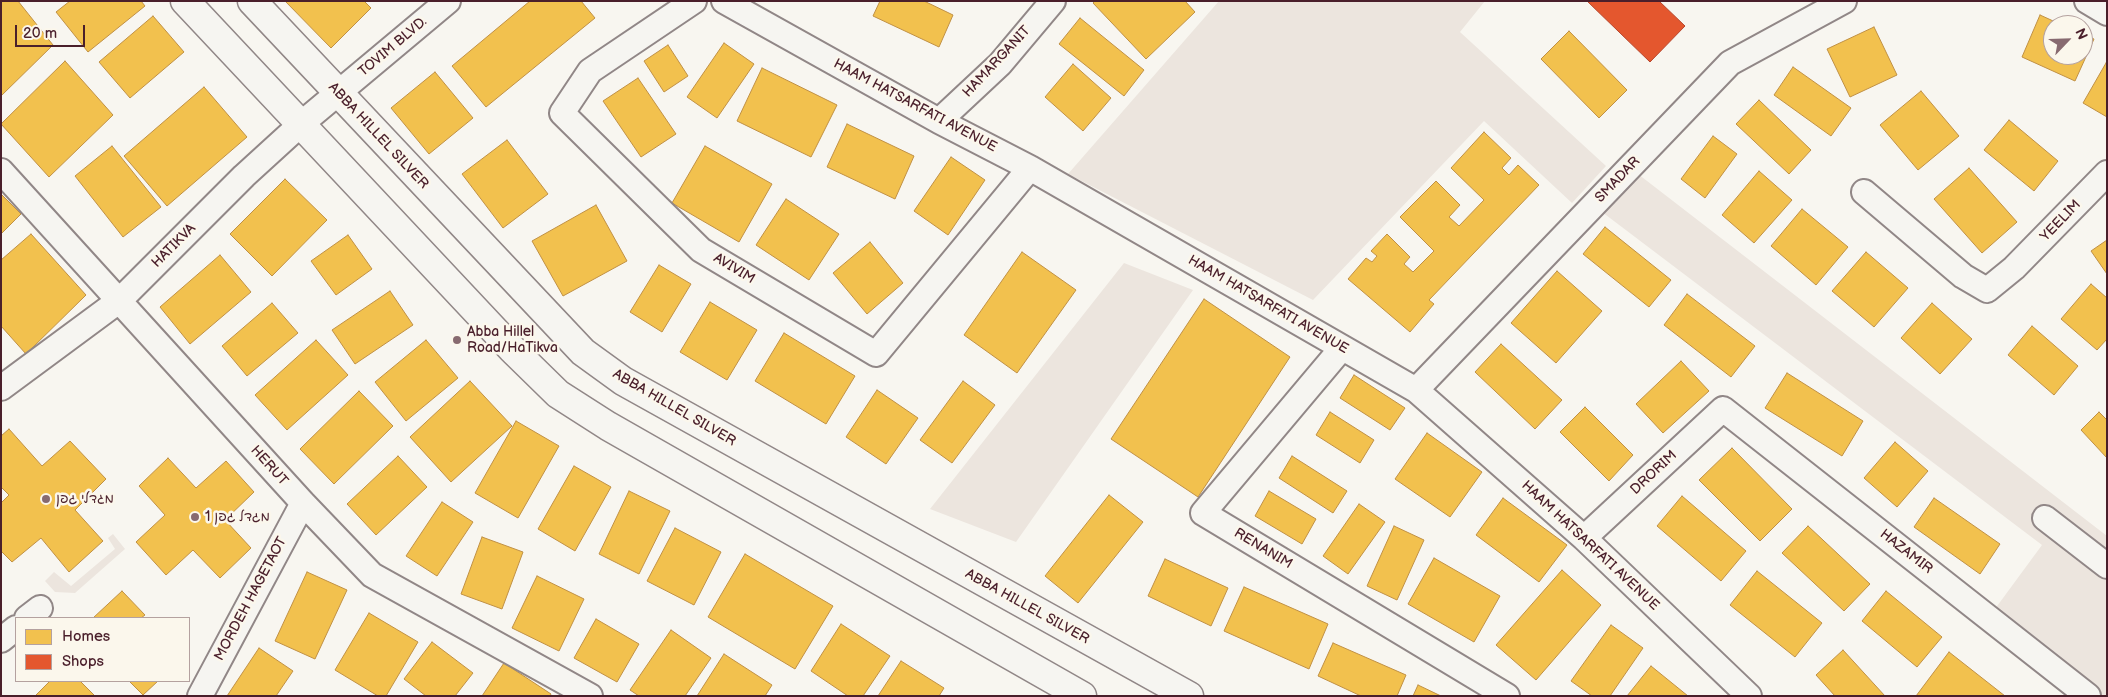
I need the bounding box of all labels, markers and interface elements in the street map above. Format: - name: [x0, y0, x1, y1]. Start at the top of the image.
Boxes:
- street label: TOVIM BLVD.: [355, 14, 431, 80]
- scale bar: [18, 15, 88, 47]
- north arrow: [2043, 15, 2093, 65]
- street label: HAMARGANIT: [960, 23, 1034, 101]
- text: 20 m: [23, 24, 57, 43]
- text: N: [2071, 26, 2091, 42]
- street label: HAAM HATSARFATI AVENUE: [830, 56, 1000, 156]
- street label: ABBA HILLEL SILVER: [324, 79, 432, 193]
- street label: SMADAR: [1592, 154, 1644, 206]
- street label: YEELIM: [2037, 197, 2085, 245]
- street label: HATIKVA: [149, 221, 199, 271]
- street label: AVIVIM: [710, 250, 758, 288]
- street label: HAAM HATSARFATI AVENUE: [1185, 252, 1351, 358]
- place label: Abba Hillel Road/HaTikva: [467, 324, 558, 357]
- marker: Abba Hillel Road/HaTikva: [451, 334, 463, 346]
- street label: ABBA HILLEL SILVER: [609, 366, 739, 450]
- street label: HERUT: [247, 443, 291, 489]
- street label: DRORIM: [1627, 447, 1681, 499]
- street label: HAAM HATSARFATI AVENUE: [1518, 478, 1662, 614]
- place label: מגדלי גפן: [56, 491, 114, 507]
- marker: מגדלי גפן: [40, 493, 52, 505]
- place label: מגדל גפן 1: [205, 509, 270, 525]
- marker: מגדל גפן 1: [189, 511, 201, 523]
- street label: RENANIM: [1231, 525, 1295, 573]
- street label: HAZAMIR: [1876, 526, 1936, 578]
- street label: MORDEH HAGETAOT: [211, 534, 291, 664]
- street label: ABBA HILLEL SILVER: [962, 566, 1092, 648]
- legend: [15, 617, 190, 682]
- text: Homes: [62, 627, 110, 646]
- text: Shops: [62, 652, 104, 671]

